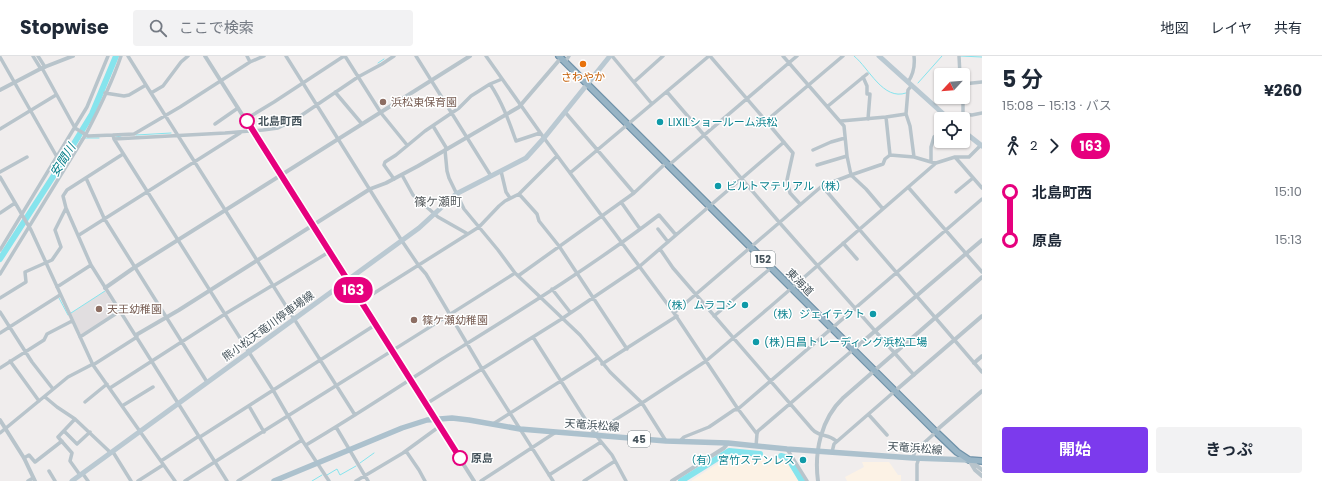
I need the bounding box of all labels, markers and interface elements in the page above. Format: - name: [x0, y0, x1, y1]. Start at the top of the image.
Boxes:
- search box: [133, 10, 413, 46]
- text: Stopwise: [20, 14, 109, 41]
- icon: search: [147, 17, 169, 39]
- text: ここで検索: [179, 17, 254, 38]
- text: 地図: [1160, 18, 1188, 38]
- text: レイヤ: [1210, 18, 1252, 38]
- text: 共有: [1274, 18, 1302, 38]
- marker: さわやか: [578, 59, 588, 69]
- text: 5 分: [1002, 64, 1043, 95]
- north arrow: [934, 68, 970, 104]
- map controls: [934, 68, 970, 148]
- place label: さわやか: [561, 69, 605, 85]
- text: ¥260: [1264, 80, 1302, 101]
- place label: 浜松東保育園: [391, 94, 457, 110]
- text: 15:08 – 15:13 · バス: [1002, 96, 1112, 115]
- marker: 浜松東保育園: [378, 97, 388, 107]
- button: locate: [934, 112, 970, 148]
- marker: 北島町西: [239, 113, 255, 129]
- place label: 北島町西: [258, 113, 302, 129]
- place label: LIXILショールーム浜松: [668, 114, 777, 130]
- marker: LIXILショールーム浜松: [655, 117, 665, 127]
- icon: walk: [1002, 135, 1024, 157]
- icon: forward: [1043, 135, 1065, 157]
- text: 2: [1030, 136, 1037, 155]
- text: 163: [1079, 136, 1102, 156]
- water label: 安間川: [46, 138, 80, 180]
- place label: ビルトマテリアル（株）: [726, 178, 847, 194]
- marker: ビルトマテリアル（株）: [713, 181, 723, 191]
- text: 北島町西: [1032, 182, 1092, 203]
- text: 15:10: [1275, 182, 1302, 201]
- district label: 篠ケ瀬町: [414, 193, 462, 210]
- text: 原島: [1032, 230, 1062, 251]
- text: 15:13: [1275, 230, 1302, 249]
- road number: 152: [751, 251, 775, 267]
- street label: 東海道: [783, 265, 817, 299]
- line badge: 163: [330, 277, 376, 303]
- text: 163: [342, 280, 364, 300]
- street label: 熊小松天竜川停車場線: [219, 287, 317, 365]
- place label: （株）ムラコシ: [661, 297, 737, 313]
- marker: （株）ムラコシ: [740, 300, 750, 310]
- place label: 天王幼稚園: [107, 301, 162, 317]
- marker: 天王幼稚園: [94, 304, 104, 314]
- place label: （株）ジェイテクト: [766, 306, 865, 322]
- marker: （株）ジェイテクト: [868, 309, 878, 319]
- place label: 篠ケ瀬幼稚園: [422, 312, 488, 328]
- marker: 篠ケ瀬幼稚園: [409, 315, 419, 325]
- place label: (株)日昌トレーディング浜松工場: [764, 334, 927, 350]
- marker: (株)日昌トレーディング浜松工場: [751, 337, 761, 347]
- street label: 天竜浜松線: [564, 415, 620, 435]
- button: 開始: [1002, 427, 1148, 473]
- button: きっぷ: [1156, 427, 1302, 473]
- road number: 45: [628, 431, 650, 447]
- street label: 天竜浜松線: [887, 438, 943, 458]
- marker: 原島: [452, 450, 468, 466]
- place label: 原島: [471, 450, 493, 466]
- place label: （有）宮竹ステンレス: [685, 452, 795, 468]
- marker: （有）宮竹ステンレス: [798, 455, 808, 465]

